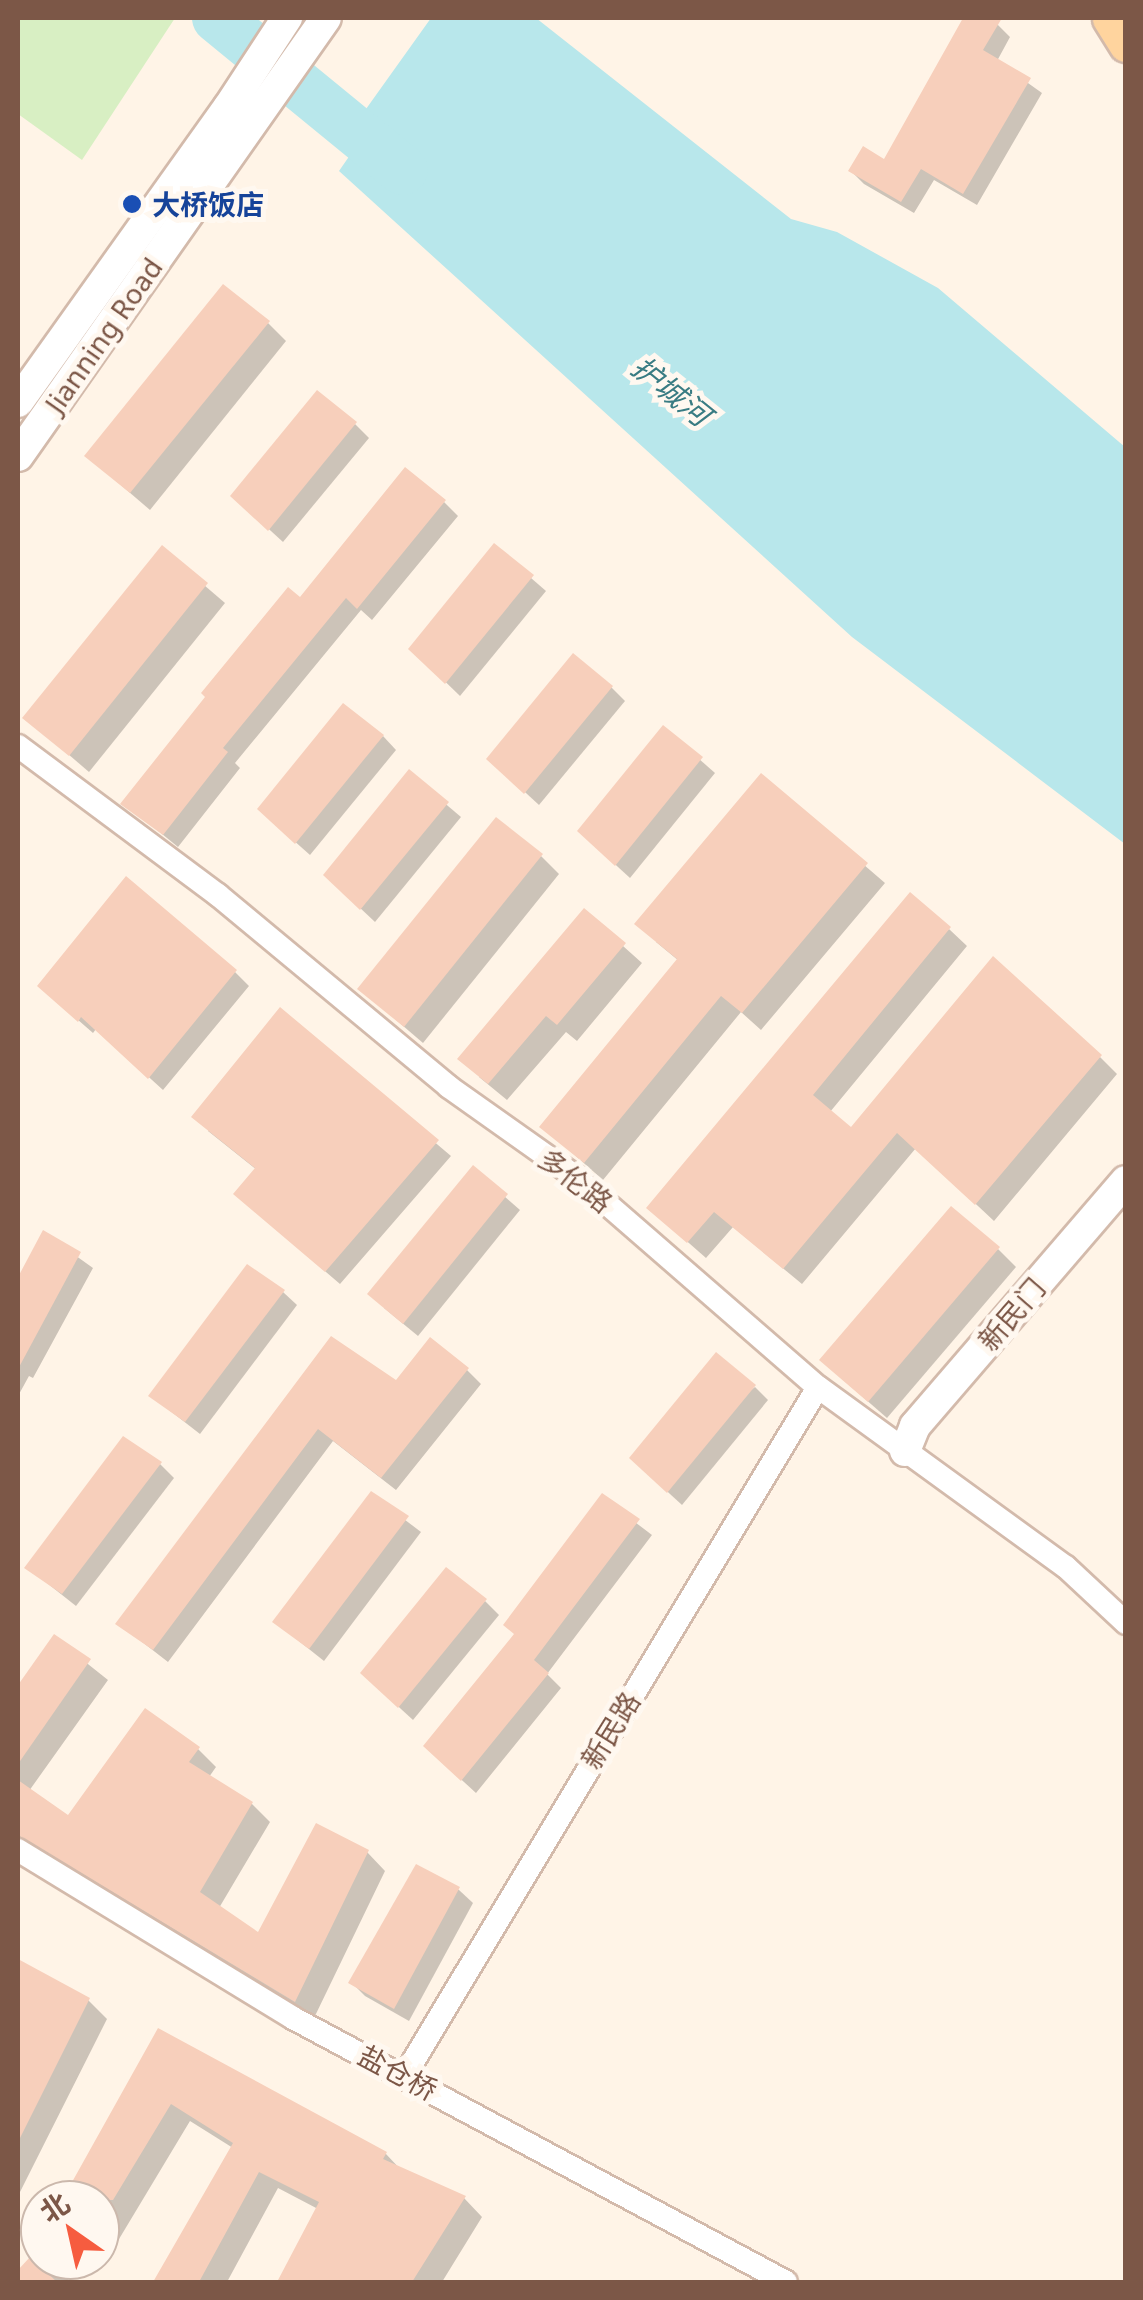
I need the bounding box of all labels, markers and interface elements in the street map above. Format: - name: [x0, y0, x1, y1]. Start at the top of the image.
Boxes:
- place label: 大桥饭店: [152, 187, 264, 221]
- marker: 大桥饭店: [121, 193, 143, 215]
- street label: Jianning Road: [37, 251, 169, 419]
- water label: 护城河: [625, 349, 717, 433]
- street label: 多伦路: [533, 1141, 619, 1219]
- street label: 新民门: [971, 1271, 1051, 1357]
- street label: 新民路: [573, 1685, 647, 1775]
- street label: 盐仓桥: [353, 2037, 443, 2107]
- north arrow: [20, 2180, 120, 2280]
- text: 北: [32, 2183, 77, 2230]

